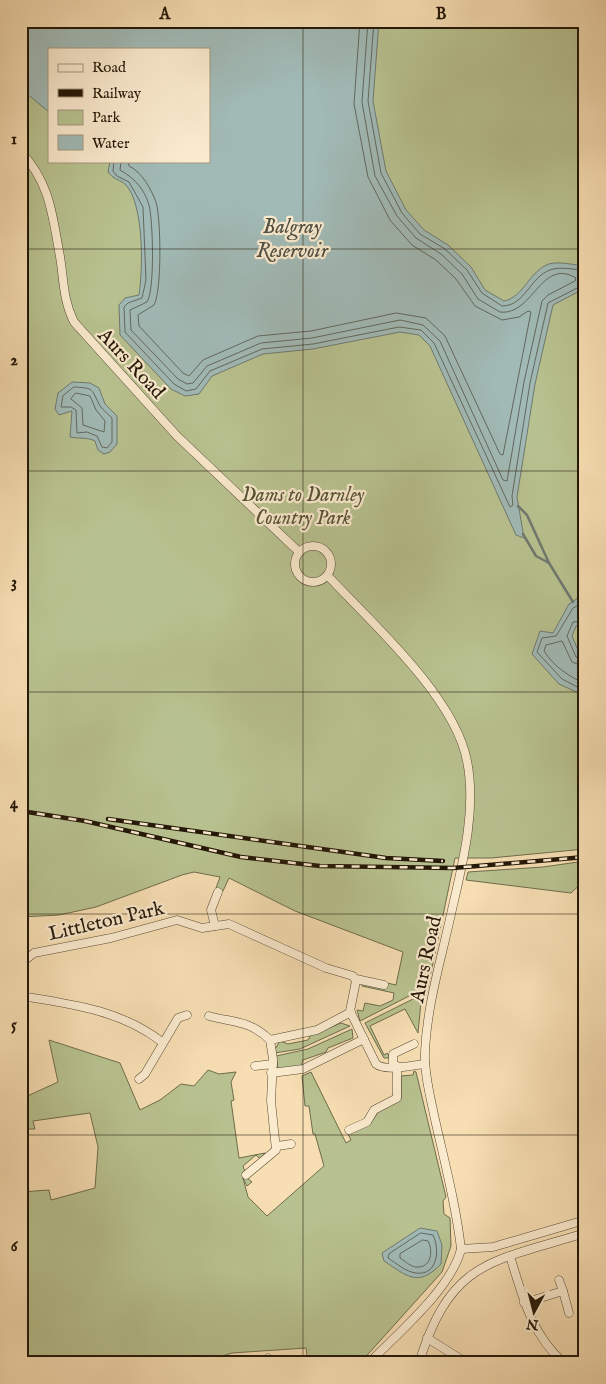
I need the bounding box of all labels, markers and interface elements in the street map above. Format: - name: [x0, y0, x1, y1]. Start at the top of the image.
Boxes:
- text: A: [159, 5, 172, 25]
- text: B: [436, 5, 447, 25]
- legend: [48, 48, 210, 162]
- text: Road: [92, 58, 127, 77]
- text: Railway: [92, 84, 142, 103]
- text: Park: [92, 108, 122, 127]
- text: 1: [11, 130, 17, 150]
- text: Water: [92, 134, 130, 153]
- water label: Balgray Reservoir: [256, 214, 329, 265]
- street label: Aurs Road: [91, 323, 170, 405]
- text: 2: [10, 351, 18, 371]
- park label: Dams to Darnley Country Park: [242, 483, 365, 531]
- text: 3: [11, 573, 17, 593]
- text: 4: [10, 794, 19, 814]
- street label: Littleton Park: [46, 896, 167, 947]
- street label: Aurs Road: [405, 913, 448, 1006]
- text: 5: [11, 1016, 17, 1036]
- text: 6: [11, 1237, 19, 1257]
- north arrow: [508, 1286, 558, 1336]
- text: N: [525, 1314, 541, 1334]

